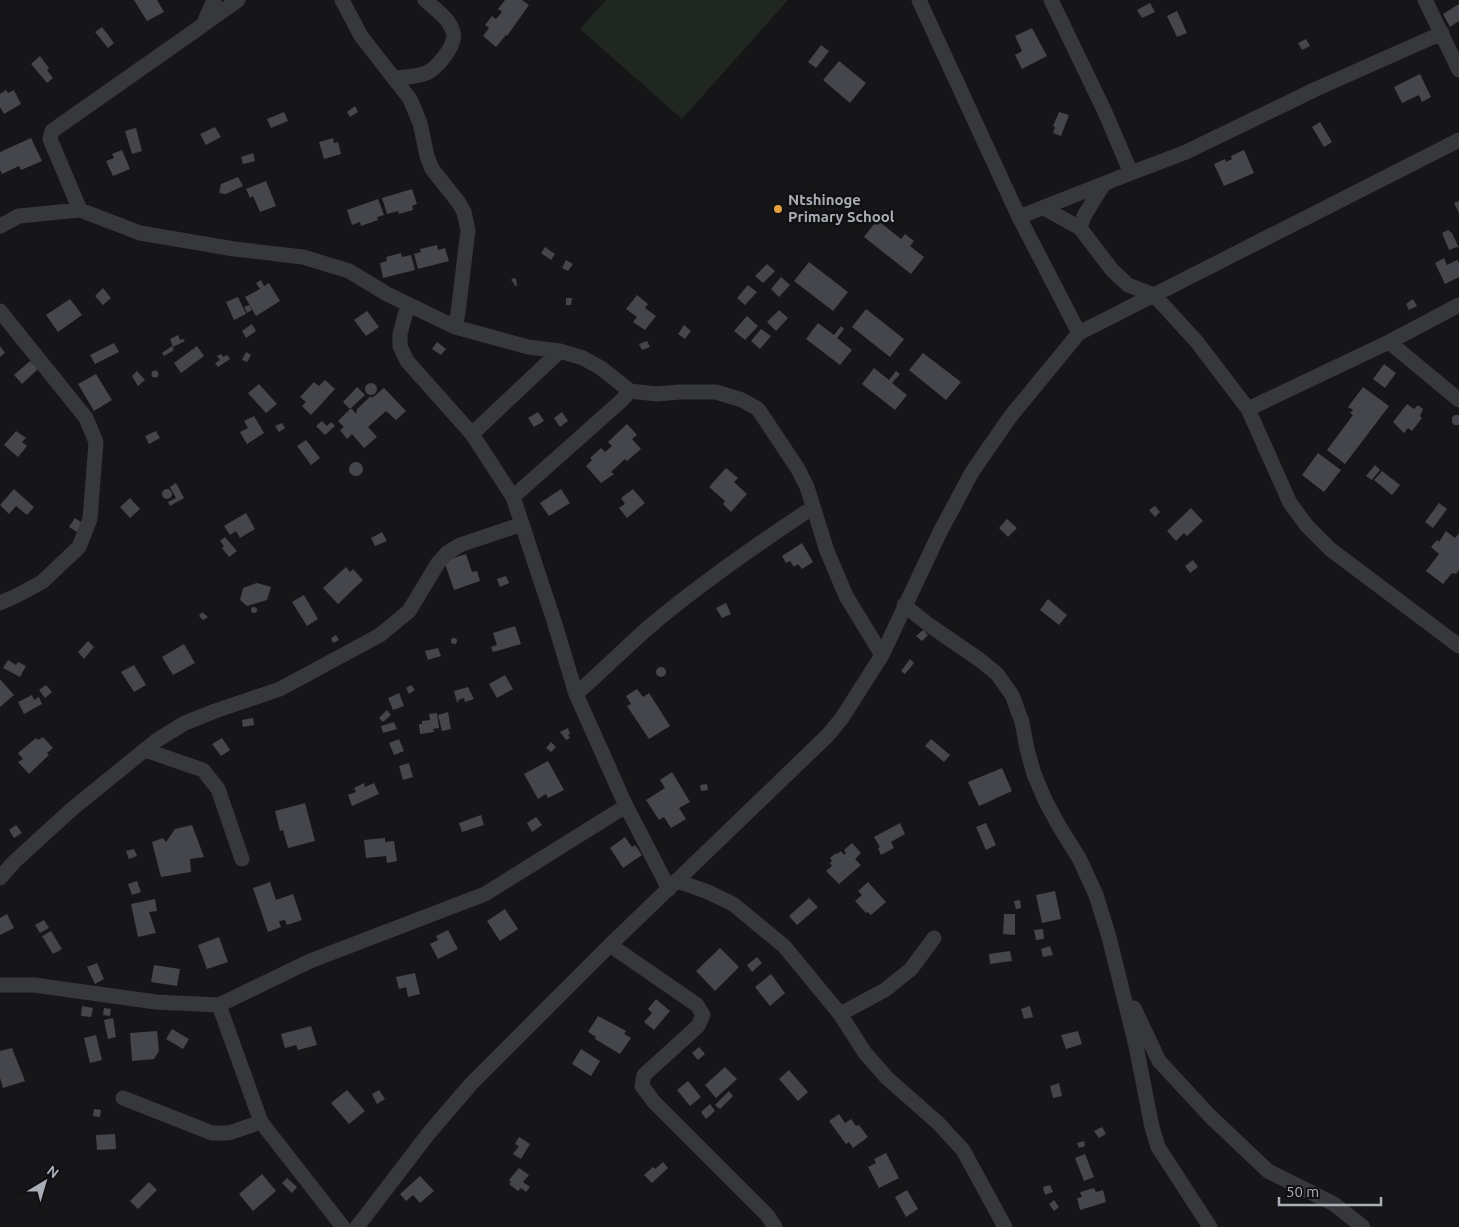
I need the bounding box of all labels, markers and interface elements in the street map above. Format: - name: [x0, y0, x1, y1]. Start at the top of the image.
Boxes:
- place label: Ntshinoge Primary School: [788, 191, 895, 225]
- marker: Ntshinoge Primary School: [772, 203, 784, 215]
- north arrow: [20, 1157, 70, 1207]
- text: N: [44, 1162, 62, 1181]
- scale bar: [1279, 1174, 1382, 1206]
- text: 50 m: [1286, 1183, 1319, 1200]

